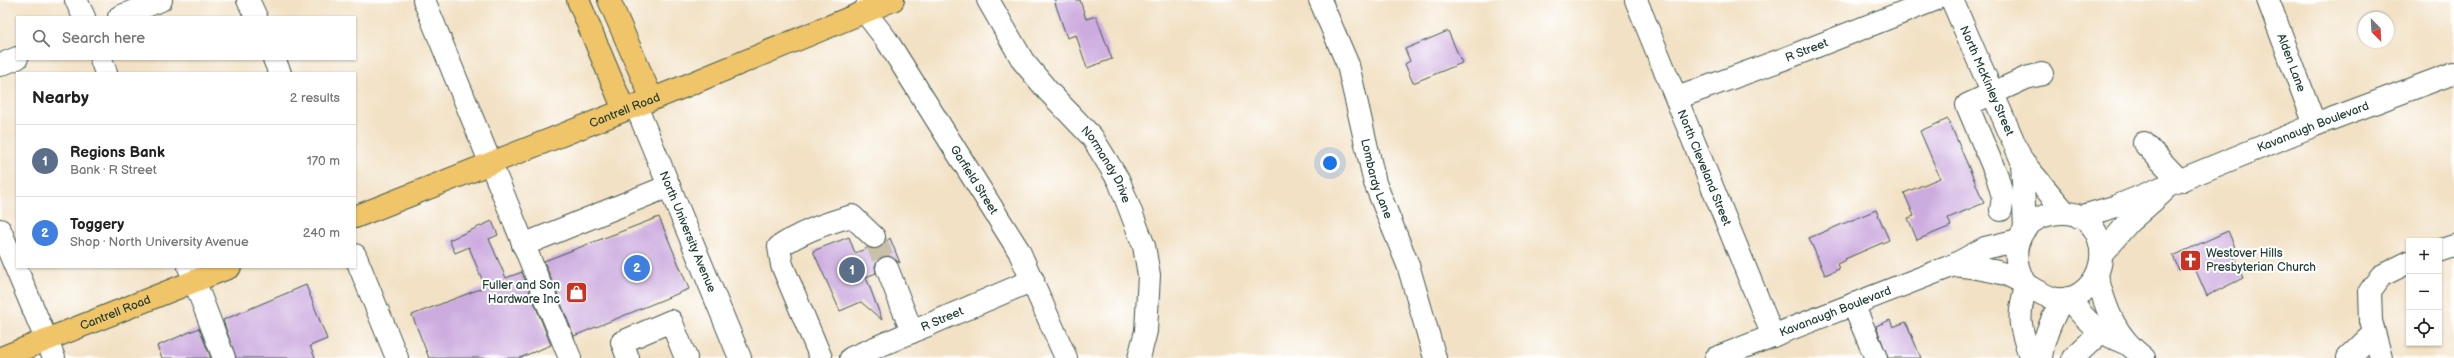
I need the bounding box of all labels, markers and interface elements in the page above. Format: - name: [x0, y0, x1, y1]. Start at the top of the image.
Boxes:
- north arrow: [2358, 12, 2394, 48]
- search box: [16, 16, 356, 60]
- street label: North McKinley Street: [1956, 24, 2017, 138]
- icon: search: [30, 27, 52, 49]
- text: Search here: [62, 29, 145, 48]
- street label: Alden Lane: [2273, 32, 2309, 94]
- street label: R Street: [1783, 35, 1830, 66]
- text: Nearby: [32, 88, 89, 108]
- text: 2 results: [290, 90, 340, 106]
- street label: Cantrell Road: [587, 90, 662, 131]
- street label: Kavanaugh Boulevard: [2255, 98, 2371, 156]
- street label: North Cleveland Street: [1674, 108, 1734, 228]
- street label: Normandy Drive: [1078, 123, 1134, 205]
- street label: Lombardy Lane: [1357, 137, 1396, 221]
- text: Regions Bank: [70, 143, 165, 162]
- street label: Garfield Street: [947, 143, 1001, 218]
- text: 1: [42, 153, 48, 169]
- text: 170 m: [307, 153, 340, 169]
- your location: [1320, 153, 1340, 173]
- text: Bank · R Street: [70, 162, 157, 178]
- street label: North University Avenue: [656, 169, 719, 295]
- text: Toggery: [70, 215, 124, 234]
- text: 2: [41, 225, 49, 241]
- text: 240 m: [303, 225, 340, 241]
- text: Shop · North University Avenue: [70, 234, 249, 250]
- map controls: [2406, 238, 2442, 346]
- button: +: [2406, 238, 2442, 274]
- place label: Westover Hills Presbyterian Church: [2206, 246, 2316, 275]
- church icon: Westover Hills Presbyterian Church: [2178, 247, 2204, 273]
- pin: 2: [624, 253, 650, 283]
- pin: 1: [839, 255, 865, 285]
- button: −: [2406, 274, 2442, 310]
- place label: Fuller and Son Hardware Inc: [482, 278, 560, 307]
- shop icon: Fuller and Son Hardware Inc: [563, 279, 589, 305]
- street label: Kavanaugh Boulevard: [1777, 283, 1893, 340]
- street label: Cantrell Road: [78, 292, 153, 334]
- street label: R Street: [919, 304, 966, 335]
- button: locate: [2406, 310, 2442, 346]

